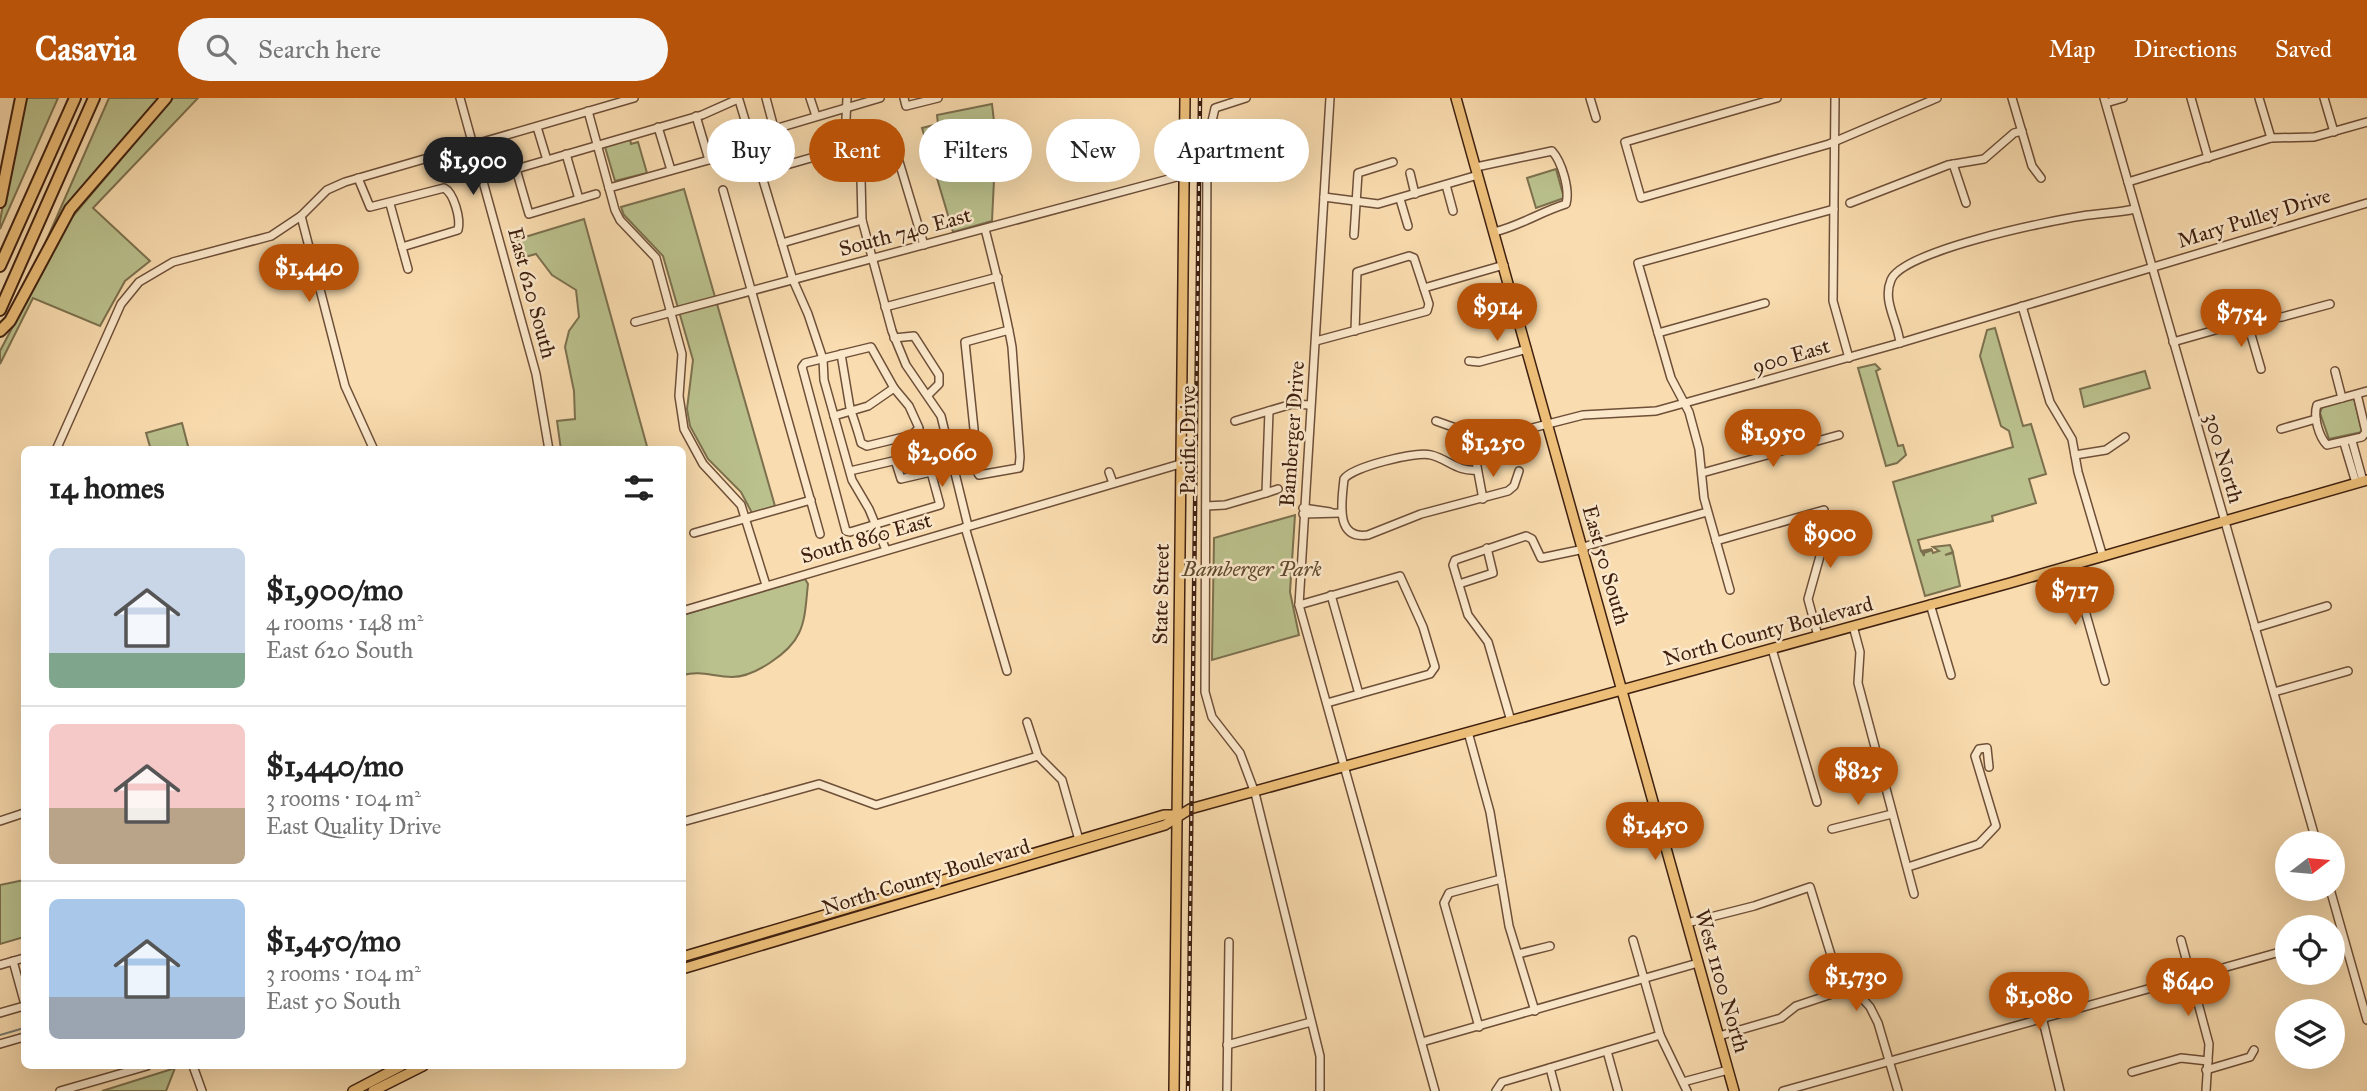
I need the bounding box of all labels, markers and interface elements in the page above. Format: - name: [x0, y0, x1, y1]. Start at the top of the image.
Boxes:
- search box: [178, 18, 668, 81]
- text: Casavia: [35, 29, 136, 69]
- icon: search: [202, 30, 240, 68]
- text: Search here: [258, 33, 381, 65]
- text: Map: [2049, 34, 2096, 64]
- text: Directions: [2134, 34, 2237, 64]
- text: Saved: [2275, 34, 2332, 64]
- chip: Buy: [707, 119, 795, 182]
- chip: Rent: [809, 119, 905, 182]
- chip: Filters: [919, 119, 1032, 182]
- chip: New: [1046, 119, 1140, 182]
- chip: Apartment: [1154, 119, 1309, 182]
- pin: $1,900: [416, 138, 530, 197]
- text: $1,900: [439, 146, 507, 174]
- street label: Mary Pulley Drive: [2174, 182, 2334, 254]
- street label: South 740 East: [836, 202, 974, 262]
- street label: East 620 South: [502, 225, 562, 362]
- pin: $1,440: [252, 244, 366, 304]
- text: $1,440: [275, 253, 343, 281]
- pin: $914: [1456, 284, 1538, 343]
- pin: $754: [2200, 289, 2282, 349]
- text: $914: [1473, 292, 1521, 320]
- text: $754: [2217, 298, 2265, 326]
- street label: 900 East: [1749, 332, 1833, 379]
- street label: Bamberger Drive: [1274, 360, 1310, 508]
- street label: Pacific Drive: [1175, 385, 1201, 495]
- pin: $1,950: [1716, 410, 1830, 469]
- street label: 300 North: [2199, 410, 2249, 506]
- text: $1,950: [1740, 418, 1806, 446]
- pin: $1,250: [1436, 420, 1550, 479]
- text: $1,250: [1461, 428, 1525, 456]
- pin: $2,060: [885, 430, 999, 489]
- text: $2,060: [907, 438, 977, 466]
- icon: filters: [620, 469, 658, 507]
- text: 14 homes: [49, 470, 164, 506]
- street label: East 50 South: [1577, 502, 1636, 628]
- street label: South 860 East: [797, 507, 935, 569]
- pin: $900: [1789, 510, 1871, 570]
- text: $900: [1804, 519, 1856, 547]
- street label: State Street: [1147, 543, 1175, 645]
- park label: Bamberger Park: [1181, 556, 1322, 582]
- pin: $717: [2034, 568, 2116, 627]
- text: $1,900/mo: [266, 572, 403, 608]
- icon: home: [105, 576, 189, 660]
- text: $717: [2051, 576, 2099, 604]
- street label: North County Boulevard: [1660, 590, 1876, 672]
- text: 4 rooms · 148 m²: [266, 608, 423, 636]
- text: East 620 South: [266, 636, 413, 664]
- text: $1,440/mo: [266, 748, 404, 784]
- pin: $825: [1817, 748, 1899, 807]
- icon: home: [105, 752, 189, 836]
- text: $825: [1834, 756, 1882, 784]
- text: 3 rooms · 104 m²: [266, 784, 421, 812]
- pin: $1,450: [1598, 802, 1712, 862]
- text: $1,450: [1622, 811, 1688, 839]
- text: East Quality Drive: [266, 812, 441, 840]
- north arrow: [2275, 831, 2345, 901]
- map controls: [2275, 831, 2345, 1069]
- street label: North County Boulevard: [819, 833, 1034, 921]
- street label: West 1100 North: [1689, 906, 1755, 1056]
- button: locate: [2275, 915, 2345, 985]
- text: $1,450/mo: [266, 923, 401, 959]
- icon: home: [105, 927, 189, 1011]
- pin: $1,730: [1799, 954, 1913, 1013]
- pin: $640: [2147, 958, 2229, 1018]
- text: 3 rooms · 104 m²: [266, 959, 421, 987]
- text: $1,730: [1825, 962, 1887, 990]
- text: $640: [2162, 967, 2214, 995]
- pin: $1,080: [1982, 972, 2096, 1032]
- text: $1,080: [2005, 981, 2073, 1009]
- text: East 50 South: [266, 987, 401, 1015]
- button: layers: [2275, 999, 2345, 1069]

